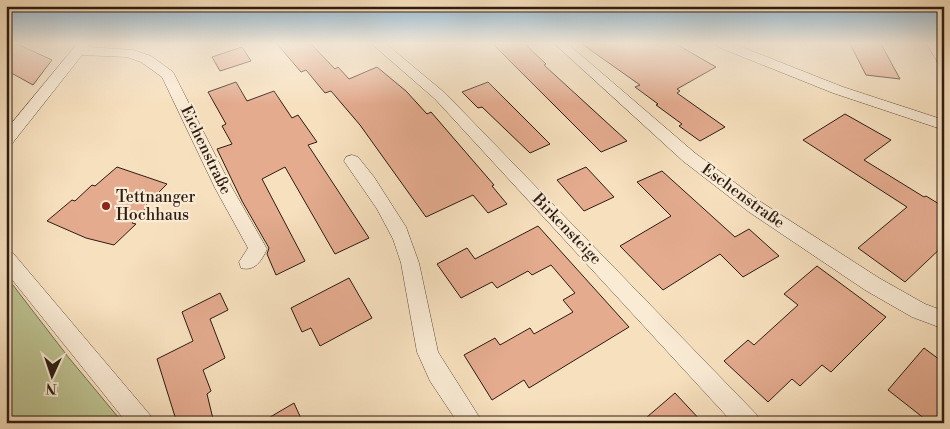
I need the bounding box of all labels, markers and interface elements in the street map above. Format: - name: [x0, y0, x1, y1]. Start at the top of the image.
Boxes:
- street label: Eichenstraße: [176, 102, 236, 198]
- street label: Eschenstraße: [697, 159, 789, 233]
- place label: Tettnanger Hochhaus: [116, 187, 196, 225]
- street label: Birkensteige: [527, 188, 606, 269]
- marker: Tettnanger Hochhaus: [100, 200, 112, 212]
- north arrow: [28, 352, 78, 402]
- text: N: [45, 379, 57, 397]

